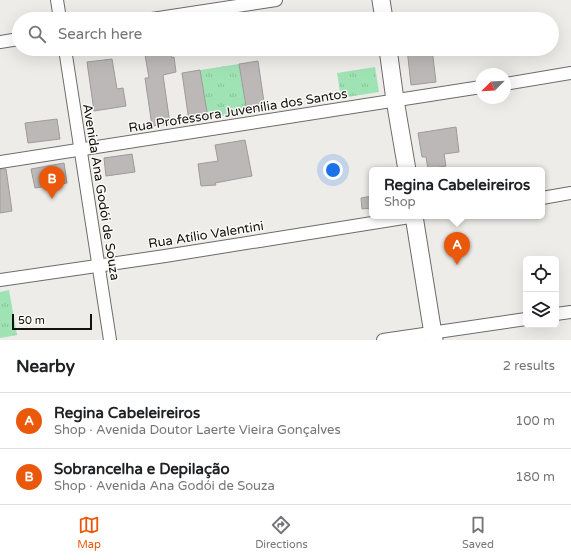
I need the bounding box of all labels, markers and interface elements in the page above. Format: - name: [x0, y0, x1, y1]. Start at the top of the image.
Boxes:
- search box: [12, 12, 559, 56]
- icon: search: [26, 23, 48, 45]
- text: Search here: [58, 25, 142, 43]
- north arrow: [475, 68, 511, 104]
- street label: Rua Professora Juvenília dos Santos: [127, 86, 349, 136]
- street label: Avenida Ana Godói de Souza: [79, 103, 123, 281]
- your location: [323, 160, 343, 180]
- pin: B: [39, 166, 65, 199]
- popup: [369, 167, 545, 219]
- text: Regina Cabeleireiros: [384, 176, 530, 194]
- text: Shop: [384, 194, 416, 210]
- street label: Rua Atílio Valentini: [147, 218, 265, 252]
- pin: A: [444, 232, 470, 265]
- map controls: [523, 256, 559, 328]
- button: locate: [523, 256, 559, 292]
- button: layers: [523, 292, 559, 328]
- scale bar: [12, 312, 92, 331]
- text: 50 m: [18, 314, 45, 327]
- text: Nearby: [16, 356, 75, 377]
- text: 2 results: [503, 358, 555, 374]
- text: Regina Cabeleireiros: [54, 404, 200, 422]
- text: A: [24, 413, 34, 429]
- text: 100 m: [515, 413, 555, 429]
- text: Shop · Avenida Doutor Laerte Vieira Gonçalves: [54, 422, 341, 438]
- text: Sobrancelha e Depilação: [54, 460, 230, 478]
- text: B: [24, 469, 34, 485]
- text: 180 m: [515, 469, 555, 485]
- text: Shop · Avenida Ana Godói de Souza: [54, 478, 275, 494]
- tab: Map: [77, 514, 101, 551]
- tab: Directions: [255, 514, 308, 551]
- tab: Saved: [462, 514, 494, 551]

